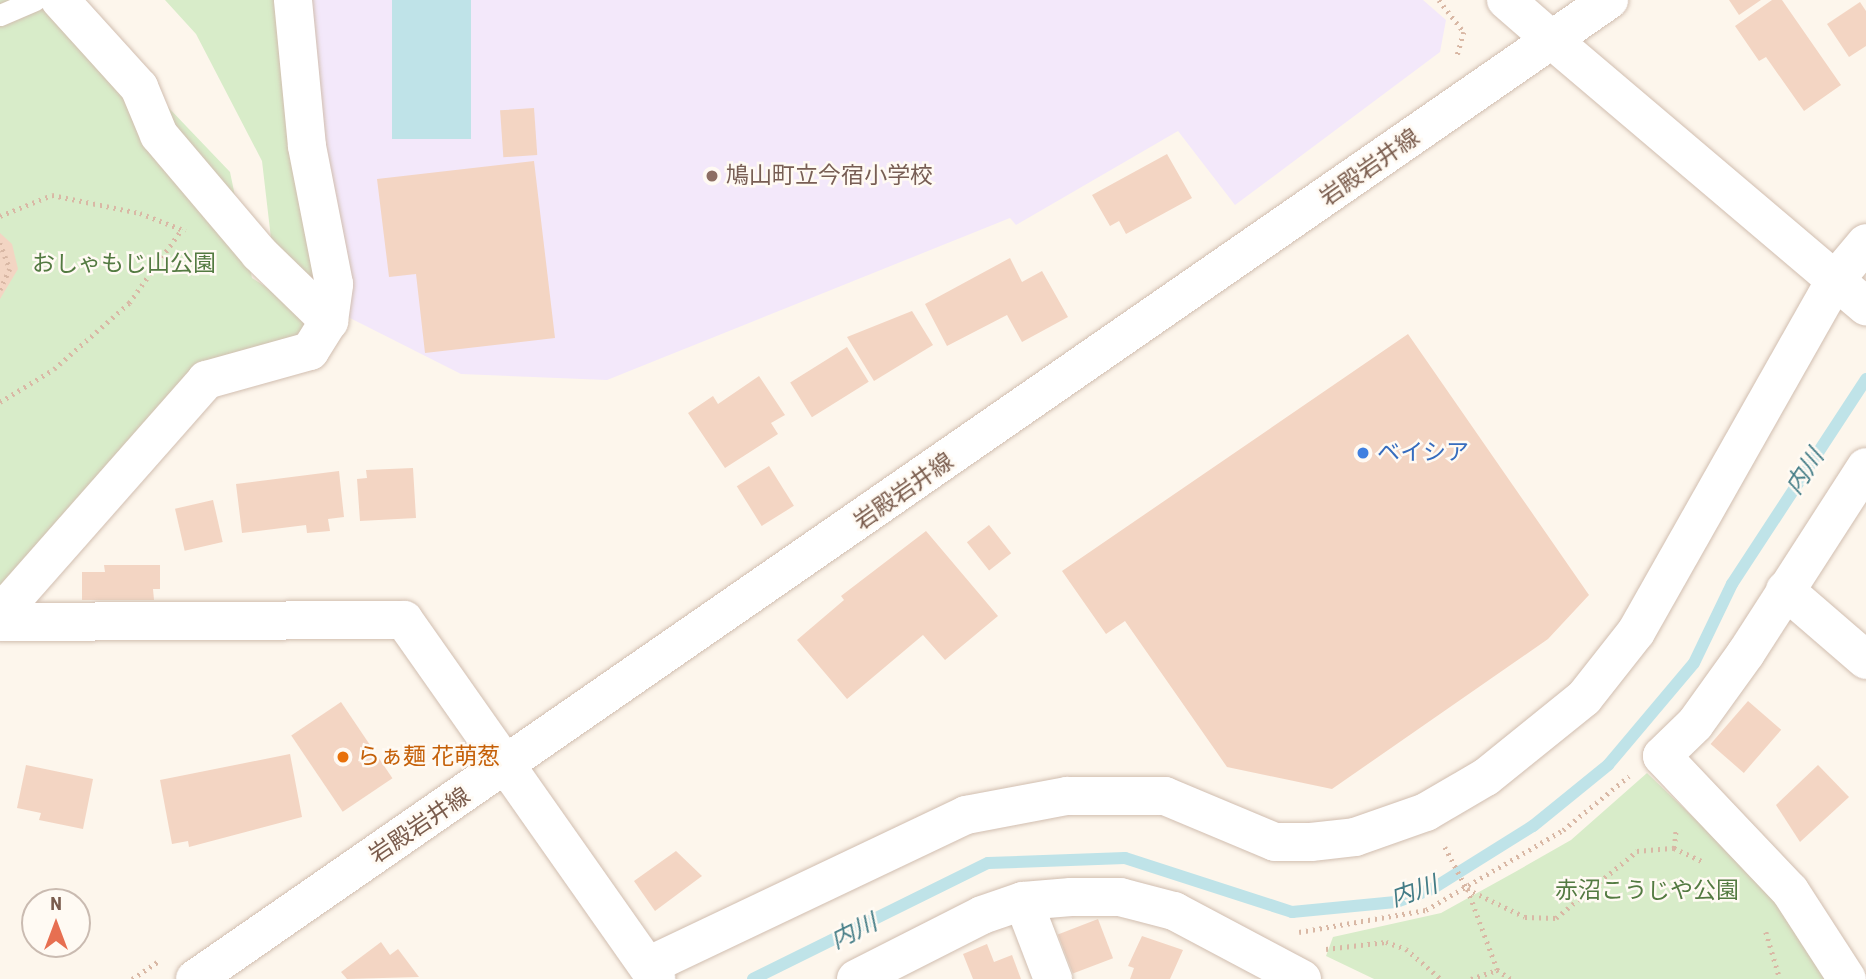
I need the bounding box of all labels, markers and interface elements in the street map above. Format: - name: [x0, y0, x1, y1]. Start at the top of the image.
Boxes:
- street label: 岩殿岩井線: [1315, 124, 1425, 212]
- place label: 鳩山町立今宿小学校: [726, 162, 933, 190]
- marker: 鳩山町立今宿小学校: [704, 168, 720, 184]
- park label: おしゃもじ山公園: [32, 250, 216, 278]
- place label: ベイシア: [1377, 439, 1469, 467]
- water label: 内川: [1780, 444, 1830, 500]
- marker: ベイシア: [1355, 445, 1371, 461]
- street label: 岩殿岩井線: [849, 448, 959, 536]
- place label: らぁ麺 花萌葱: [357, 743, 500, 771]
- marker: らぁ麺 花萌葱: [335, 749, 351, 765]
- street label: 岩殿岩井線: [365, 782, 475, 870]
- water label: 内川: [1387, 871, 1441, 913]
- park label: 赤沼こうじや公園: [1555, 877, 1739, 905]
- north arrow: [21, 888, 91, 958]
- text: N: [50, 892, 62, 915]
- water label: 内川: [826, 909, 882, 955]

